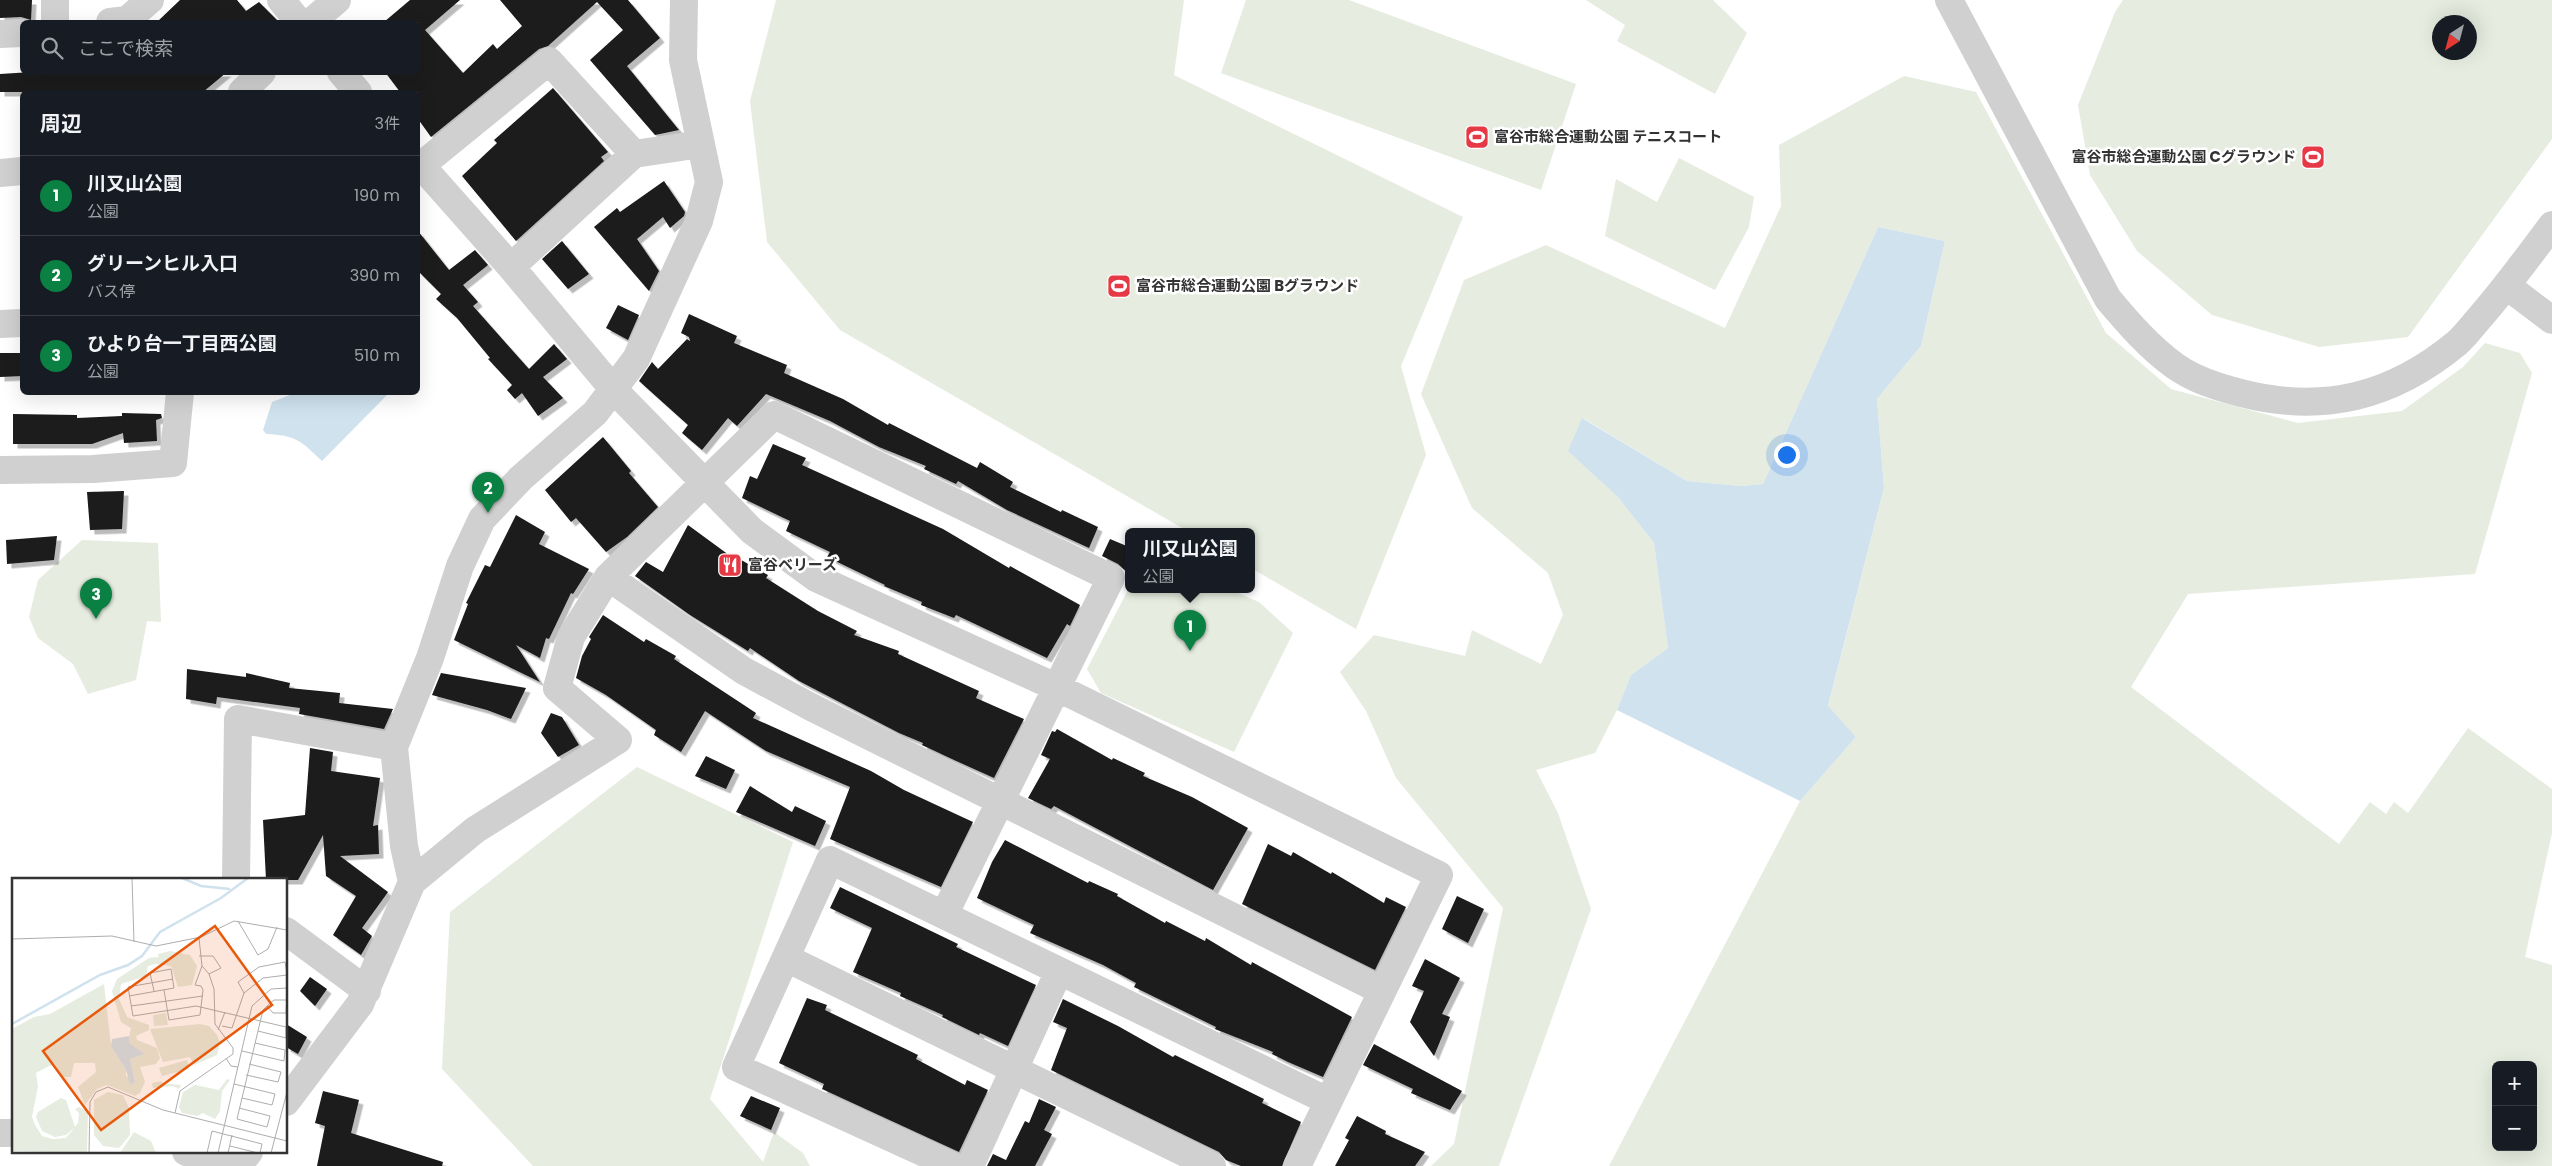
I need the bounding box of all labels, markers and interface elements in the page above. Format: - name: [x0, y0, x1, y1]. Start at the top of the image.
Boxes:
- north arrow: [2432, 15, 2477, 60]
- search box: [20, 20, 420, 75]
- icon: search: [38, 34, 66, 62]
- text: ここで検索: [78, 35, 173, 62]
- text: 周辺: [40, 109, 82, 138]
- text: 3件: [375, 112, 400, 135]
- sports icon: 富谷市総合運動公園 テニスコート: [1464, 124, 1490, 150]
- place label: 富谷市総合運動公園 テニスコート: [1494, 126, 1722, 147]
- sports icon: 富谷市総合運動公園 Cグラウンド: [2300, 144, 2326, 170]
- place label: 富谷市総合運動公園 Cグラウンド: [2071, 146, 2296, 167]
- text: 川又山公園: [87, 170, 182, 197]
- text: 1: [53, 184, 59, 207]
- text: 190 m: [354, 184, 400, 207]
- text: 公園: [87, 200, 119, 223]
- text: グリーンヒル入口: [87, 250, 238, 277]
- text: 2: [51, 264, 61, 287]
- text: 390 m: [350, 264, 400, 287]
- sports icon: 富谷市総合運動公園 Bグラウンド: [1106, 273, 1132, 299]
- place label: 富谷市総合運動公園 Bグラウンド: [1136, 275, 1359, 296]
- text: バス停: [87, 280, 135, 303]
- text: ひより台一丁目西公園: [87, 330, 277, 357]
- text: 3: [51, 344, 61, 367]
- text: 510 m: [354, 344, 400, 367]
- text: 公園: [87, 360, 119, 383]
- your location: [1774, 442, 1800, 468]
- pin: 2: [472, 472, 504, 513]
- popup: [1125, 528, 1255, 593]
- text: 川又山公園: [1142, 535, 1238, 562]
- restaurant icon: 富谷ベリーズ: [717, 552, 743, 578]
- place label: 富谷ベリーズ: [748, 554, 837, 575]
- text: 公園: [1142, 565, 1175, 588]
- pin: 3: [80, 578, 112, 619]
- pin: 1: [1174, 610, 1206, 651]
- inset map: [12, 878, 288, 1154]
- map controls: [2492, 1061, 2537, 1151]
- button: +: [2492, 1061, 2537, 1106]
- button: −: [2492, 1106, 2537, 1151]

